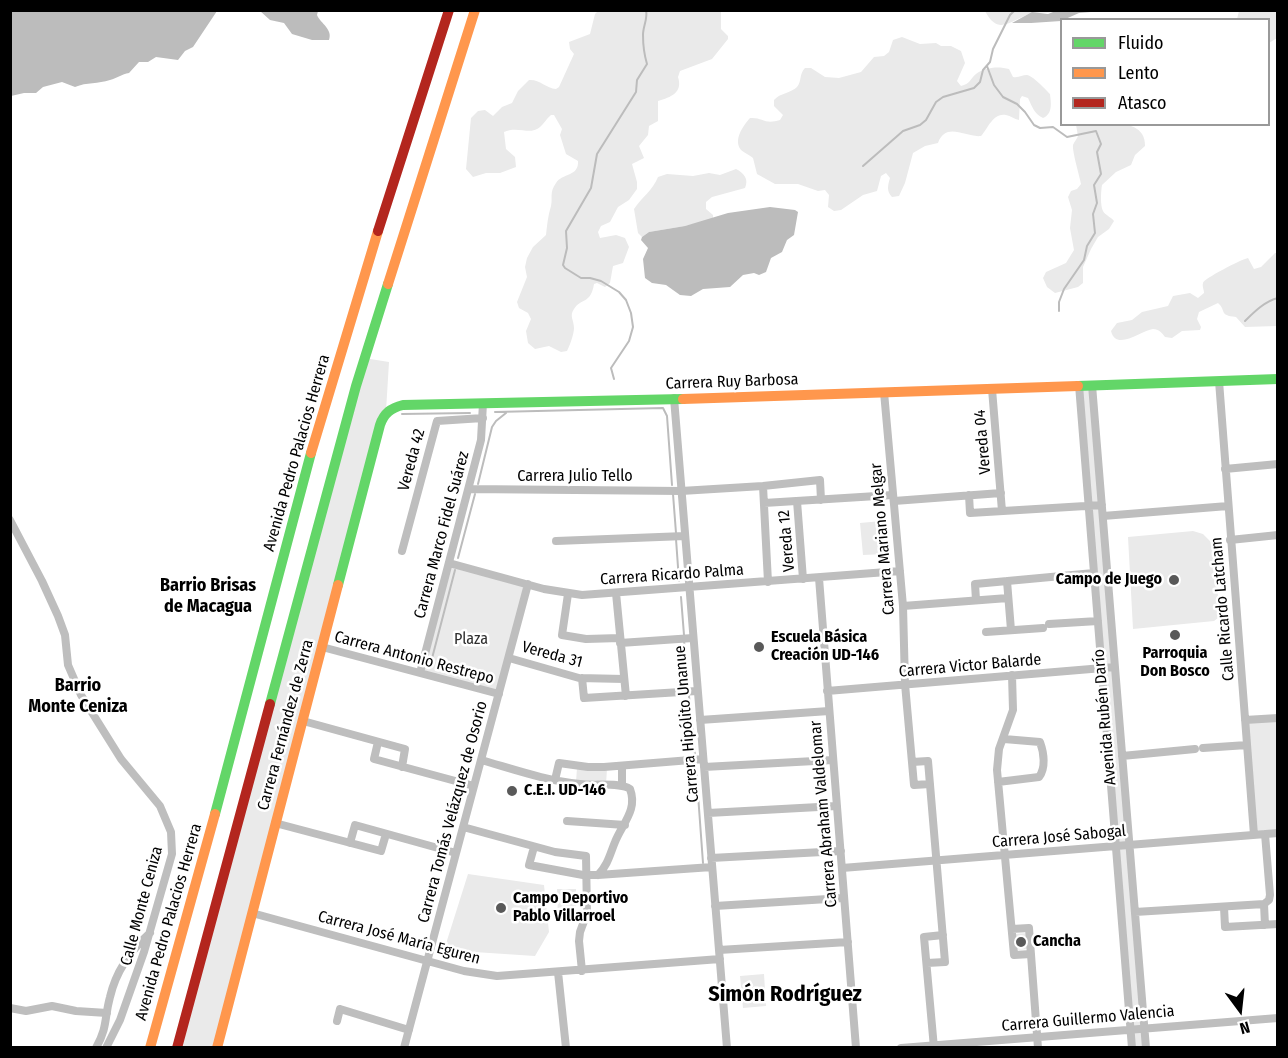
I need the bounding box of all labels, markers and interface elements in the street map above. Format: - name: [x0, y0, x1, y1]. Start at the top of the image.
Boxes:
- legend: [1060, 18, 1270, 126]
- text: Fluido: [1118, 32, 1164, 54]
- text: Lento: [1118, 62, 1159, 84]
- text: Atasco: [1118, 92, 1166, 114]
- street label: Avenida Pedro Palacios Herrera: [260, 352, 334, 554]
- street label: Carrera Ruy Barbosa: [665, 370, 799, 394]
- street label: Vereda 04: [971, 409, 995, 475]
- street label: Vereda 42: [395, 427, 429, 493]
- street label: Carrera Marco Fidel Suárez: [410, 449, 474, 621]
- street label: Carrera Mariano Melgar: [867, 462, 899, 616]
- street label: Carrera Julio Tello: [517, 467, 633, 487]
- street label: Vereda 12: [775, 509, 799, 573]
- street label: Calle Ricardo Latcham: [1207, 536, 1239, 682]
- street label: Carrera Ricardo Palma: [600, 560, 744, 590]
- place label: Campo de Juego: [1056, 570, 1162, 590]
- marker: Campo de Juego: [1167, 573, 1181, 587]
- district label: Barrio Brisas de Macagua: [160, 575, 256, 618]
- street label: Carrera Antonio Restrepo: [332, 627, 496, 689]
- place label: Escuela Básica Creación UD-146: [771, 628, 879, 666]
- marker: Parroquia Don Bosco: [1168, 628, 1182, 642]
- park label: Plaza: [454, 630, 488, 650]
- street label: Carrera Fernández de Zerra: [254, 637, 318, 813]
- street label: Vereda 31: [520, 638, 584, 672]
- marker: Escuela Básica Creación UD-146: [752, 640, 766, 654]
- place label: Parroquia Don Bosco: [1140, 644, 1210, 682]
- street label: Carrera Hipólito Unanue: [671, 645, 703, 803]
- street label: Avenida Rubén Darío: [1089, 648, 1121, 786]
- street label: Carrera Victor Balarde: [898, 650, 1042, 682]
- district label: Barrio Monte Ceniza: [28, 675, 128, 718]
- street label: Carrera Tomás Velázquez de Osorio: [414, 699, 492, 925]
- street label: Carrera Abraham Valdelomar: [806, 720, 842, 908]
- place label: C.E.I. UD-146: [524, 781, 606, 801]
- marker: C.E.I. UD-146: [505, 784, 519, 798]
- street label: Avenida Pedro Palacios Herrera: [132, 821, 206, 1023]
- street label: Carrera José Sabogal: [991, 822, 1127, 852]
- street label: Calle Monte Ceniza: [117, 844, 167, 968]
- place label: Campo Deportivo Pablo Villarroel: [513, 889, 628, 927]
- marker: Campo Deportivo Pablo Villarroel: [494, 901, 508, 915]
- street label: Carrera José María Eguren: [316, 907, 482, 969]
- place label: Cancha: [1033, 932, 1081, 952]
- marker: Cancha: [1014, 935, 1028, 949]
- north arrow: [1210, 980, 1270, 1040]
- district label: Simón Rodríguez: [708, 982, 862, 1008]
- street label: Carrera Guillermo Valencia: [1001, 1002, 1175, 1036]
- text: N: [1238, 1017, 1252, 1038]

